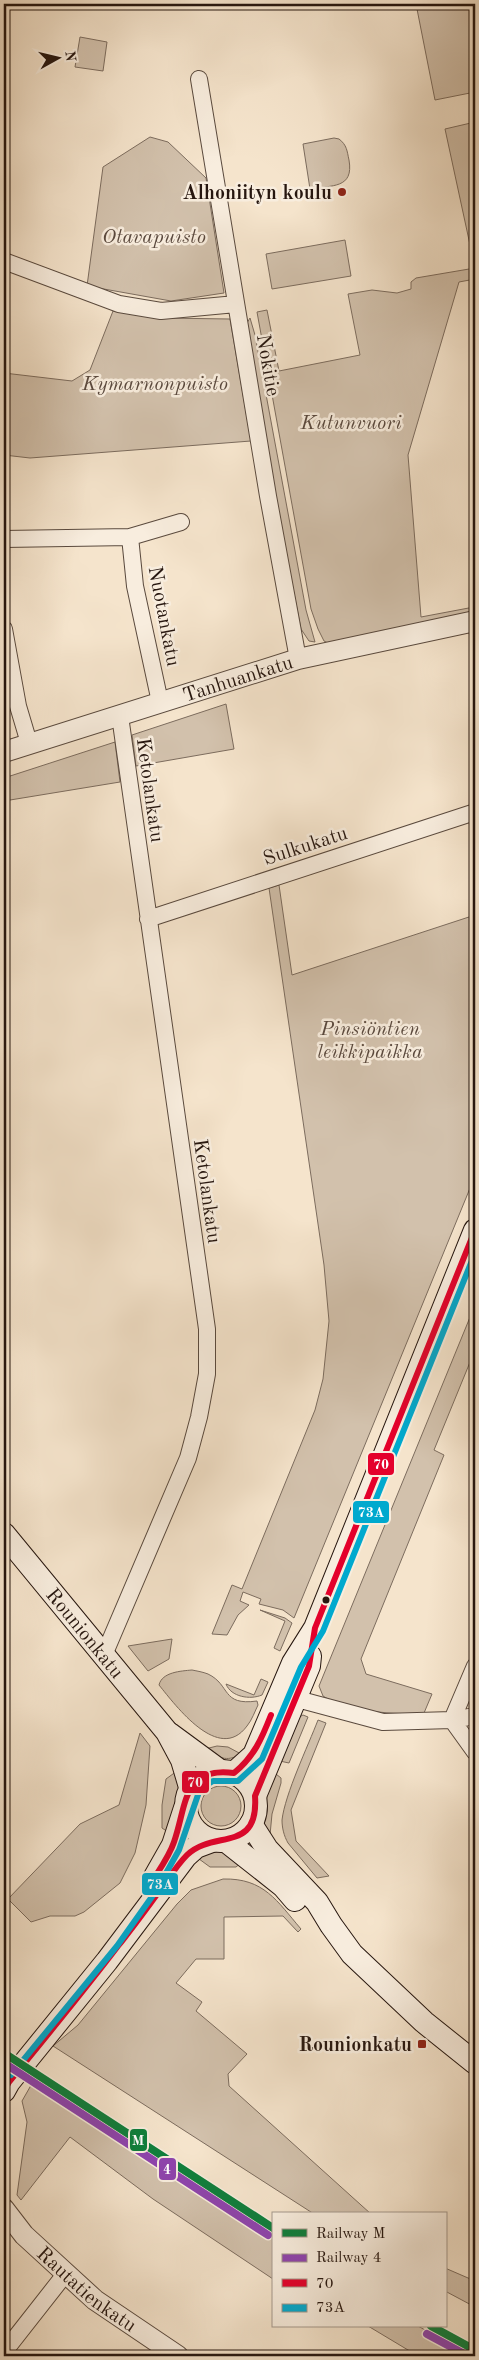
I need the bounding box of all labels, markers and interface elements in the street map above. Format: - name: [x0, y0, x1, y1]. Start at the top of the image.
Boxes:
- north arrow: [32, 32, 82, 82]
- text: N: [62, 50, 78, 63]
- place label: Alhoniityn koulu: [183, 184, 332, 204]
- marker: Alhoniityn koulu: [336, 186, 348, 198]
- park label: Otavapuisto: [102, 228, 206, 248]
- street label: Nokitie: [252, 333, 282, 398]
- park label: Kymarnonpuisto: [81, 375, 228, 395]
- park label: Kutunvuori: [299, 414, 402, 434]
- street label: Nuotankatu: [144, 565, 183, 668]
- street label: Tanhuankatu: [181, 653, 296, 707]
- street label: Ketolankatu: [132, 737, 166, 844]
- street label: Sulkukatu: [261, 824, 351, 870]
- park label: Pinsiöntien leikkipaikka: [317, 1020, 423, 1063]
- street label: Ketolankatu: [189, 1138, 223, 1245]
- line badge: 70: [367, 1452, 395, 1476]
- text: 70: [373, 1458, 389, 1472]
- line badge: 73A: [352, 1500, 390, 1524]
- text: 73A: [358, 1506, 385, 1520]
- street label: Rounionkatu: [41, 1585, 127, 1683]
- unlabelled marker: [321, 1595, 331, 1605]
- line badge: 70: [181, 1770, 210, 1794]
- text: 70: [187, 1776, 203, 1790]
- line badge: 73A: [141, 1872, 179, 1896]
- text: 73A: [147, 1878, 174, 1892]
- place label: Rounionkatu: [298, 2036, 412, 2056]
- marker: Rounionkatu: [416, 2038, 428, 2050]
- line badge: M: [129, 2128, 148, 2152]
- text: M: [132, 2134, 145, 2148]
- line badge: 4: [158, 2157, 177, 2181]
- text: 4: [163, 2163, 171, 2177]
- legend: [272, 2212, 446, 2328]
- text: Railway M: [316, 2227, 385, 2242]
- street label: Rautatienkatu: [32, 2244, 140, 2337]
- text: Railway 4: [316, 2251, 381, 2266]
- text: 70: [316, 2277, 333, 2292]
- text: 73A: [316, 2301, 345, 2316]

